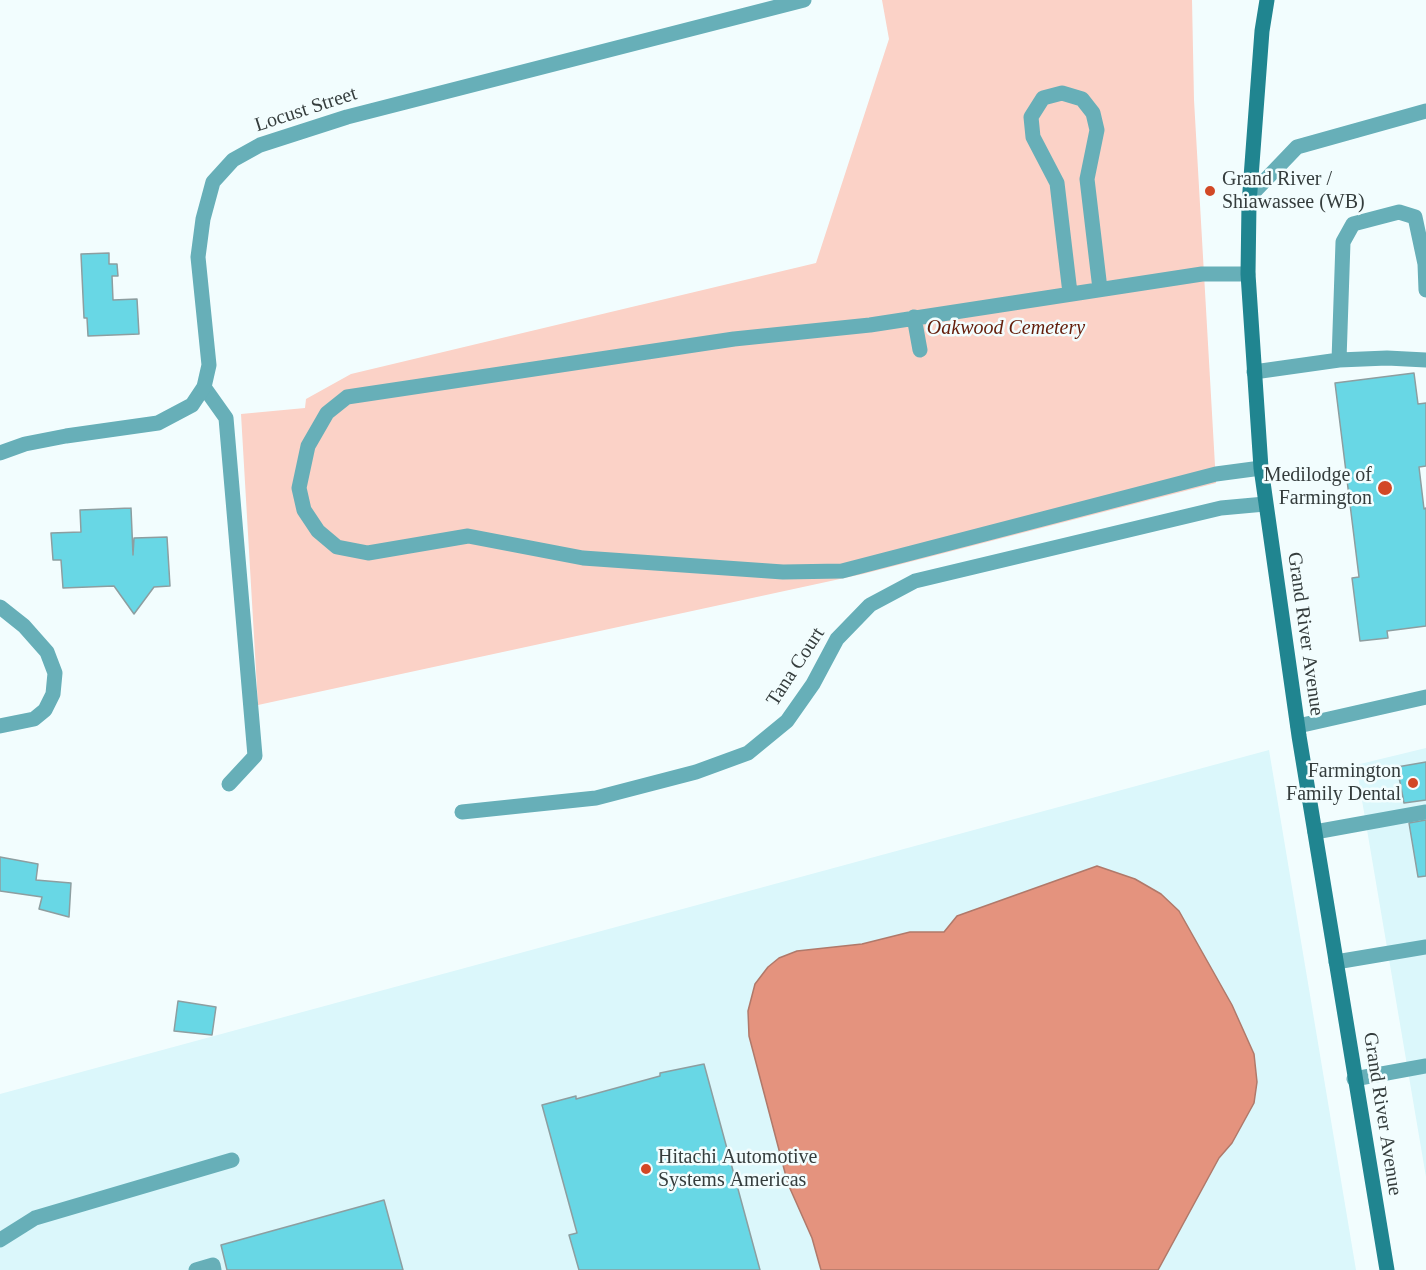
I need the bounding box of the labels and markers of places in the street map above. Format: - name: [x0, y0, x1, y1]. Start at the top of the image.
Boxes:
- place label: Grand River / Shiawassee (WB): [1222, 168, 1365, 215]
- marker: Grand River / Shiawassee (WB): [1203, 184, 1217, 198]
- place label: Medilodge of Farmington: [1264, 464, 1372, 511]
- marker: Medilodge of Farmington: [1376, 479, 1394, 497]
- place label: Farmington Family Dental: [1286, 760, 1401, 807]
- marker: Farmington Family Dental: [1406, 776, 1420, 790]
- place label: Hitachi Automotive Systems Americas: [658, 1146, 817, 1193]
- marker: Hitachi Automotive Systems Americas: [639, 1162, 653, 1176]

